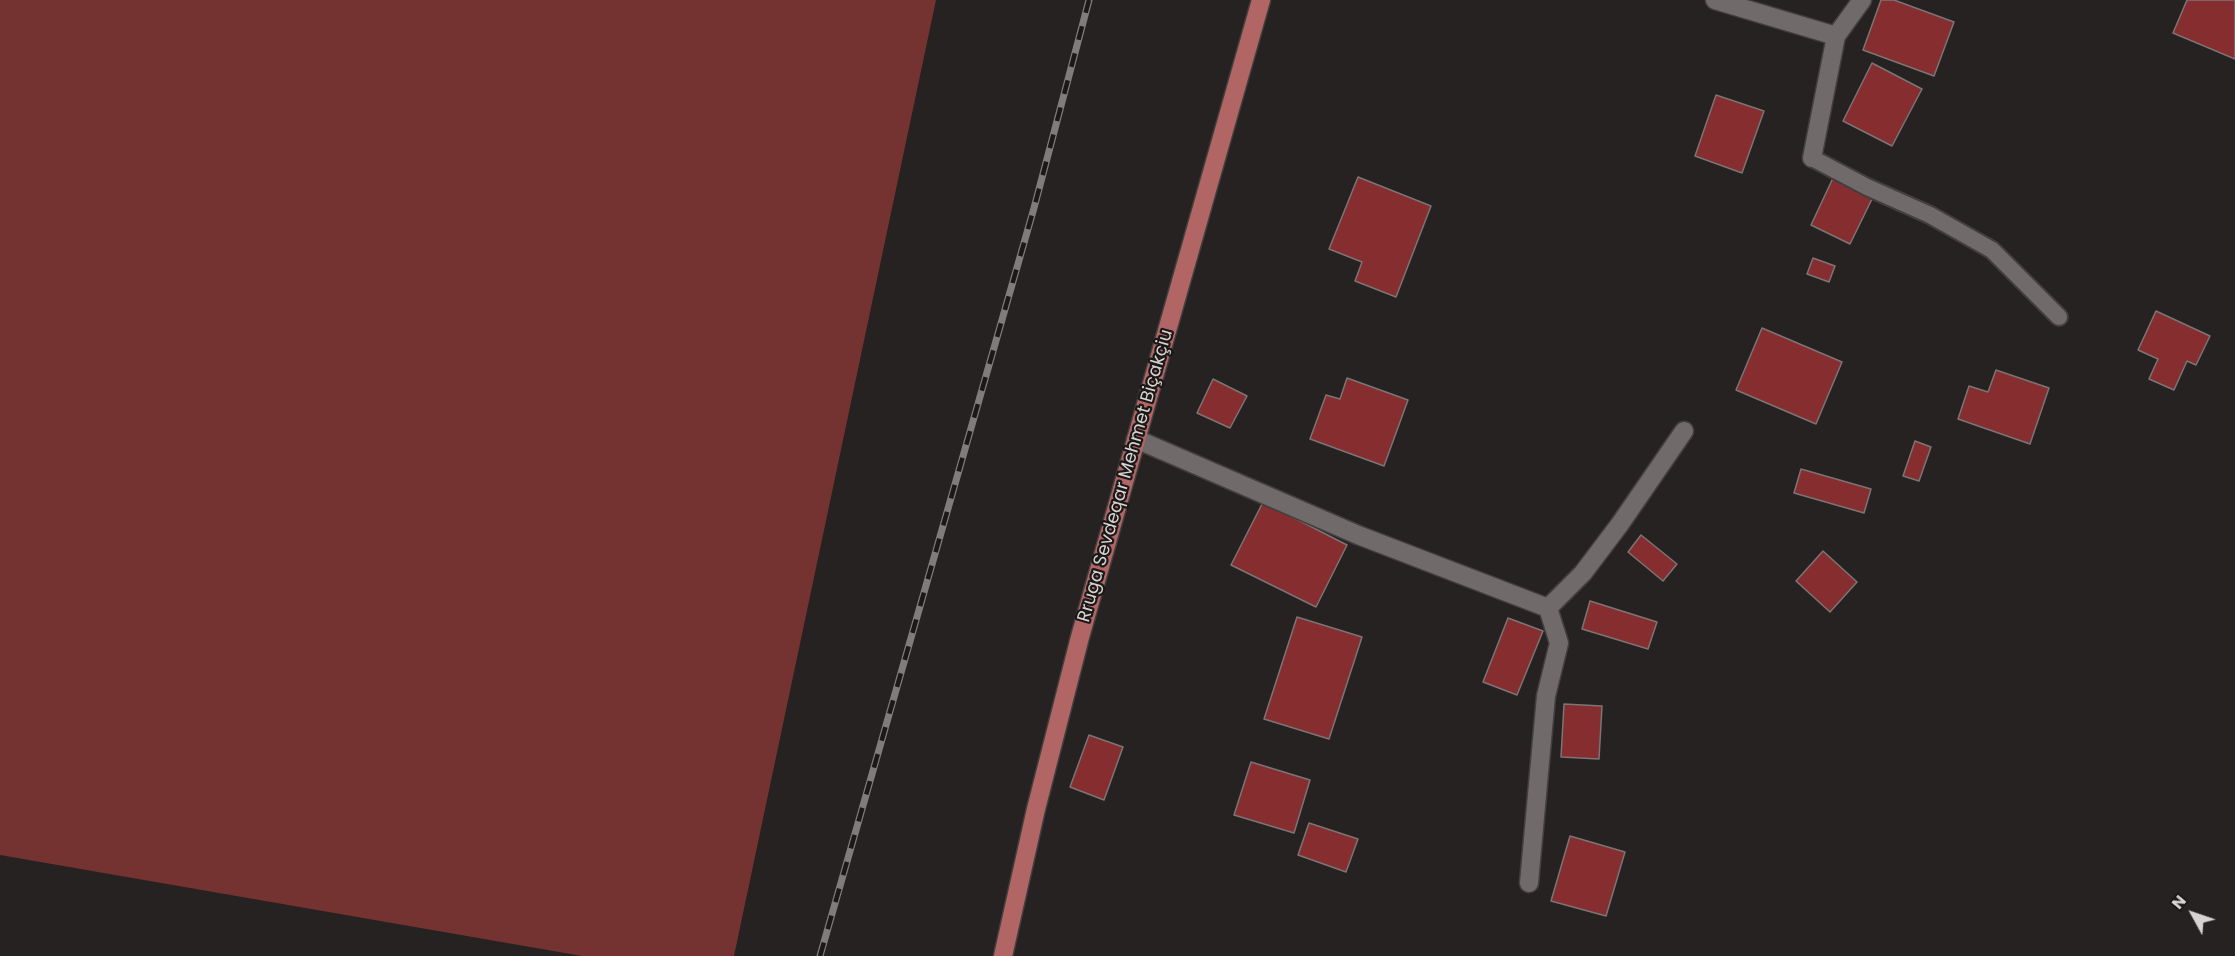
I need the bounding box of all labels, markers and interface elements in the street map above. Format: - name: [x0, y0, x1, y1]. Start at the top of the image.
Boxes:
- street label: Rruga Sevdeqar Mehmet Biçakçiu: [1074, 327, 1178, 625]
- north arrow: [2163, 884, 2223, 944]
- text: N: [2166, 890, 2192, 914]

